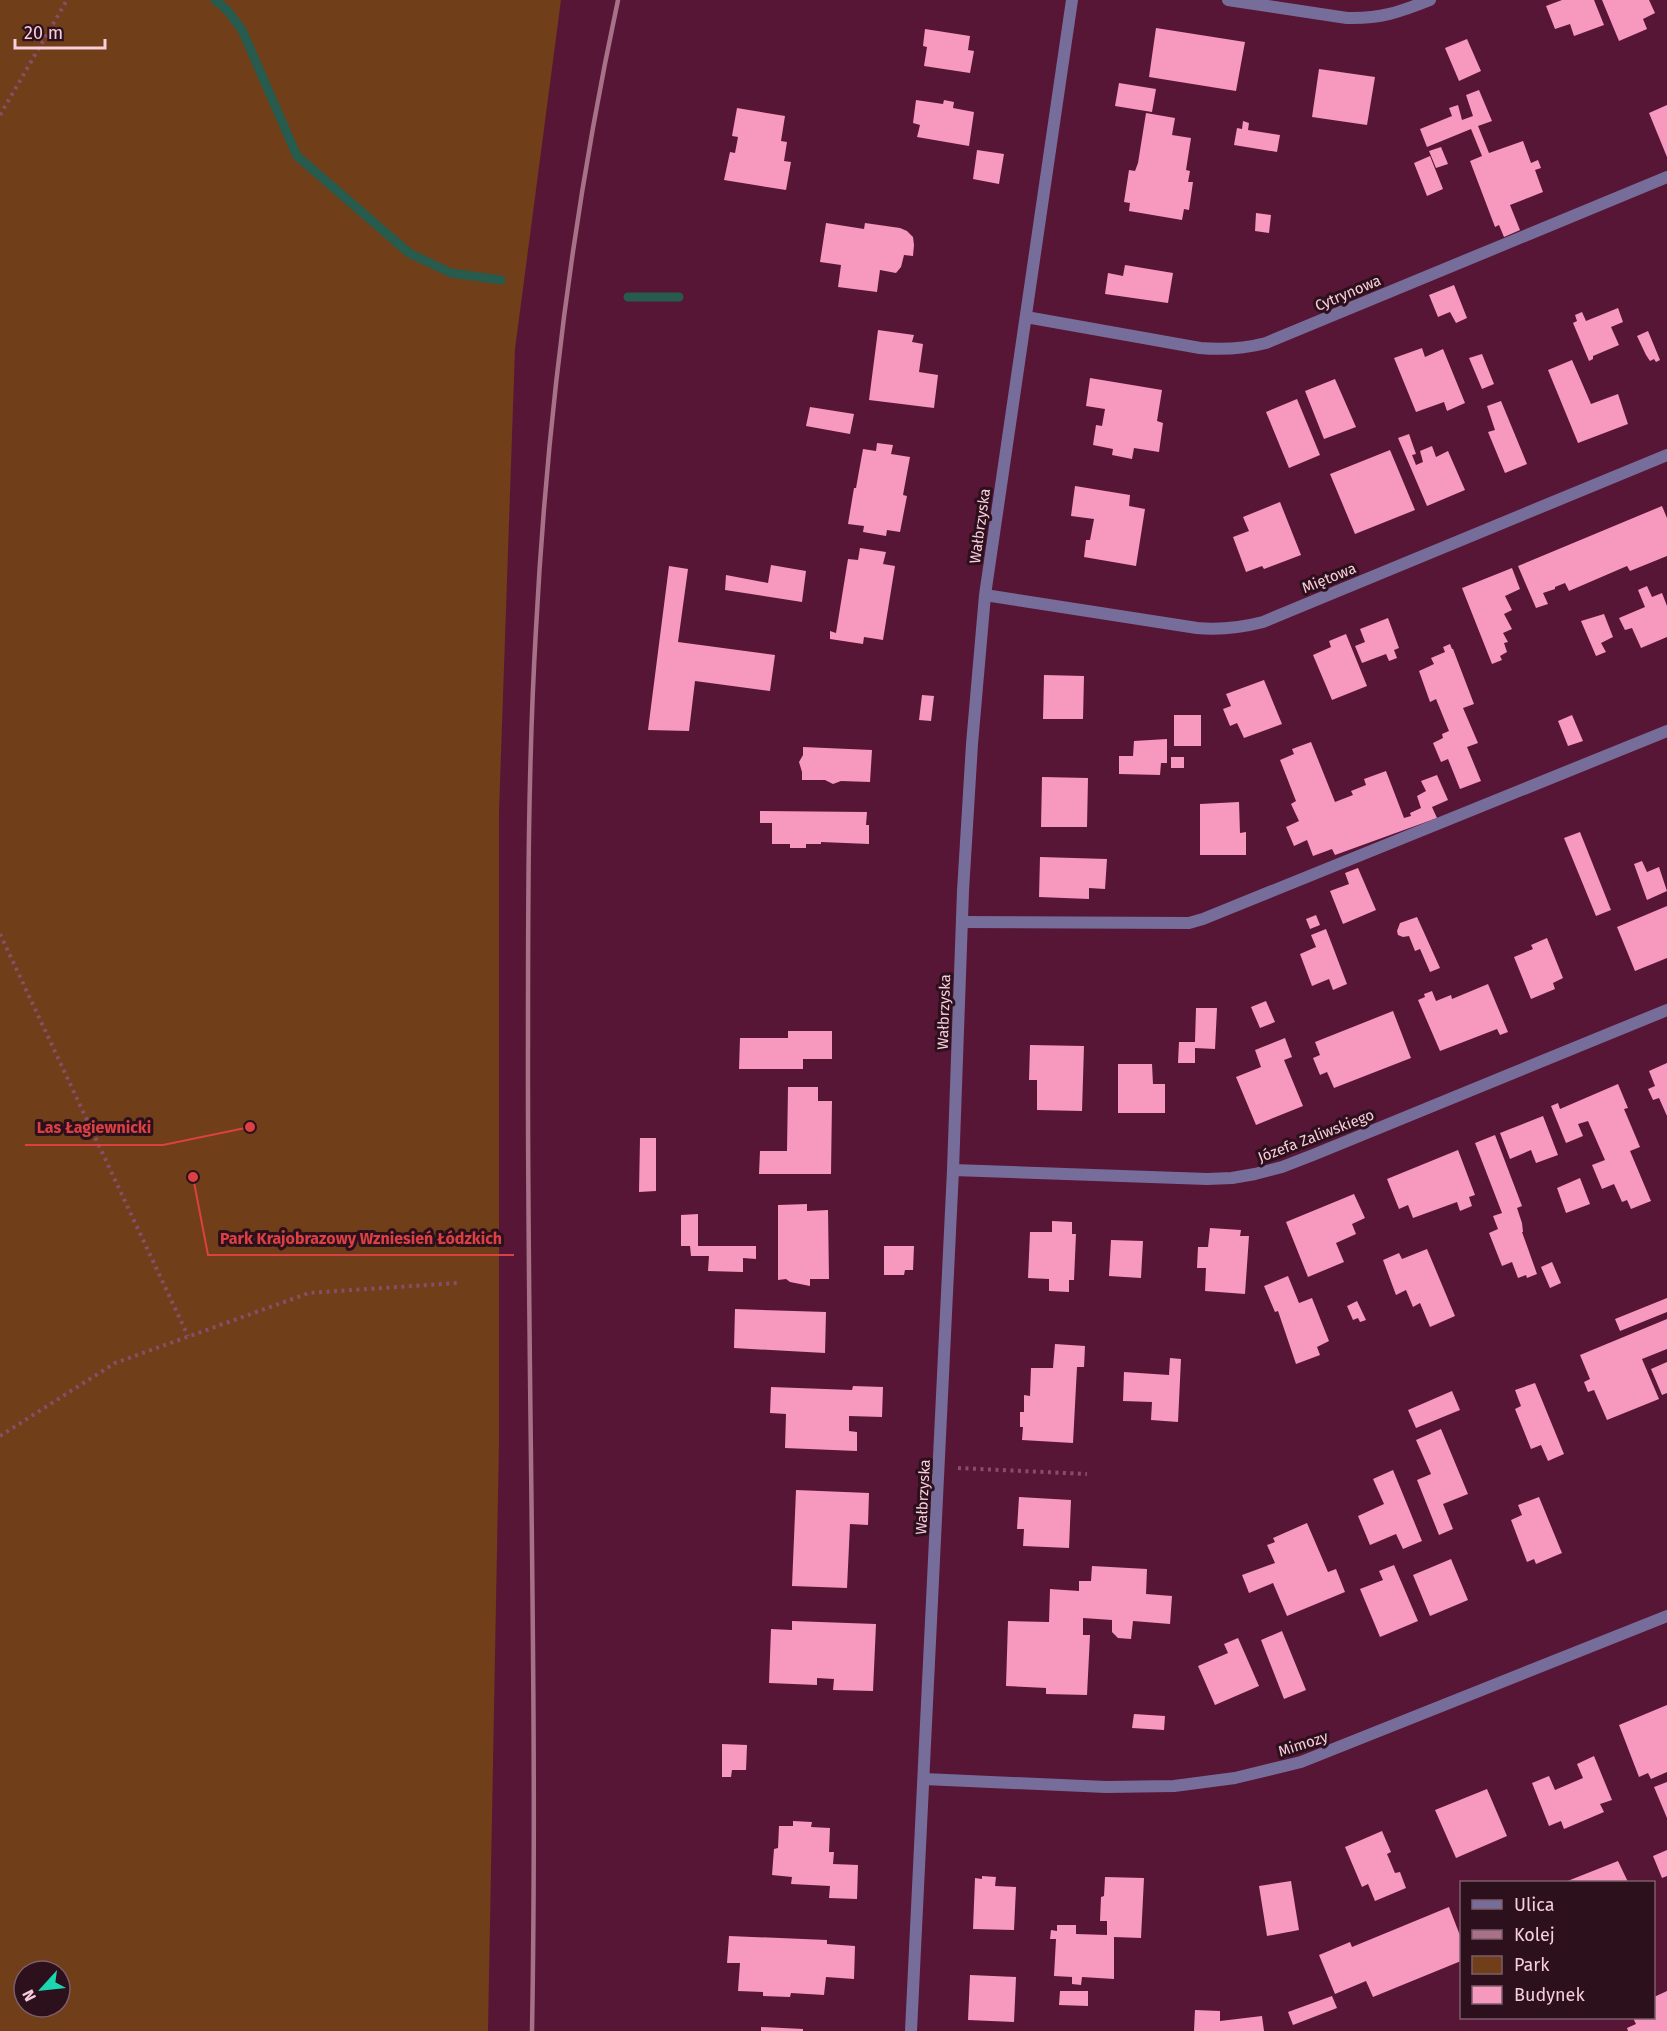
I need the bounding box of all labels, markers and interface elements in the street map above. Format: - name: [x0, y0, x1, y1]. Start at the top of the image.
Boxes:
- scale bar: [15, 12, 105, 50]
- text: 20 m: [24, 22, 63, 44]
- street label: Cytrynowa: [1312, 271, 1384, 315]
- street label: Wałbrzyska: [966, 487, 994, 565]
- street label: Miętowa: [1299, 559, 1359, 597]
- street label: Wałbrzyska: [934, 974, 954, 1050]
- street label: Józefa Zaliwskiego: [1255, 1106, 1377, 1166]
- callout: Las Łagiewnicki: [25, 1111, 163, 1145]
- text: Las Łagiewnicki: [37, 1118, 151, 1137]
- callout: Park Krajobrazowy Wzniesień Łódzkich: [208, 1221, 514, 1255]
- text: Park Krajobrazowy Wzniesień Łódzkich: [220, 1229, 502, 1248]
- street label: Wałbrzyska: [912, 1459, 934, 1535]
- street label: Mimozy: [1276, 1727, 1331, 1760]
- legend: [1460, 1881, 1655, 2019]
- text: Ulica: [1514, 1894, 1554, 1916]
- text: Kolej: [1514, 1924, 1555, 1946]
- text: Park: [1514, 1954, 1550, 1976]
- north arrow: [12, 1959, 72, 2019]
- text: Budynek: [1514, 1984, 1585, 2006]
- text: N: [18, 1987, 40, 2005]

